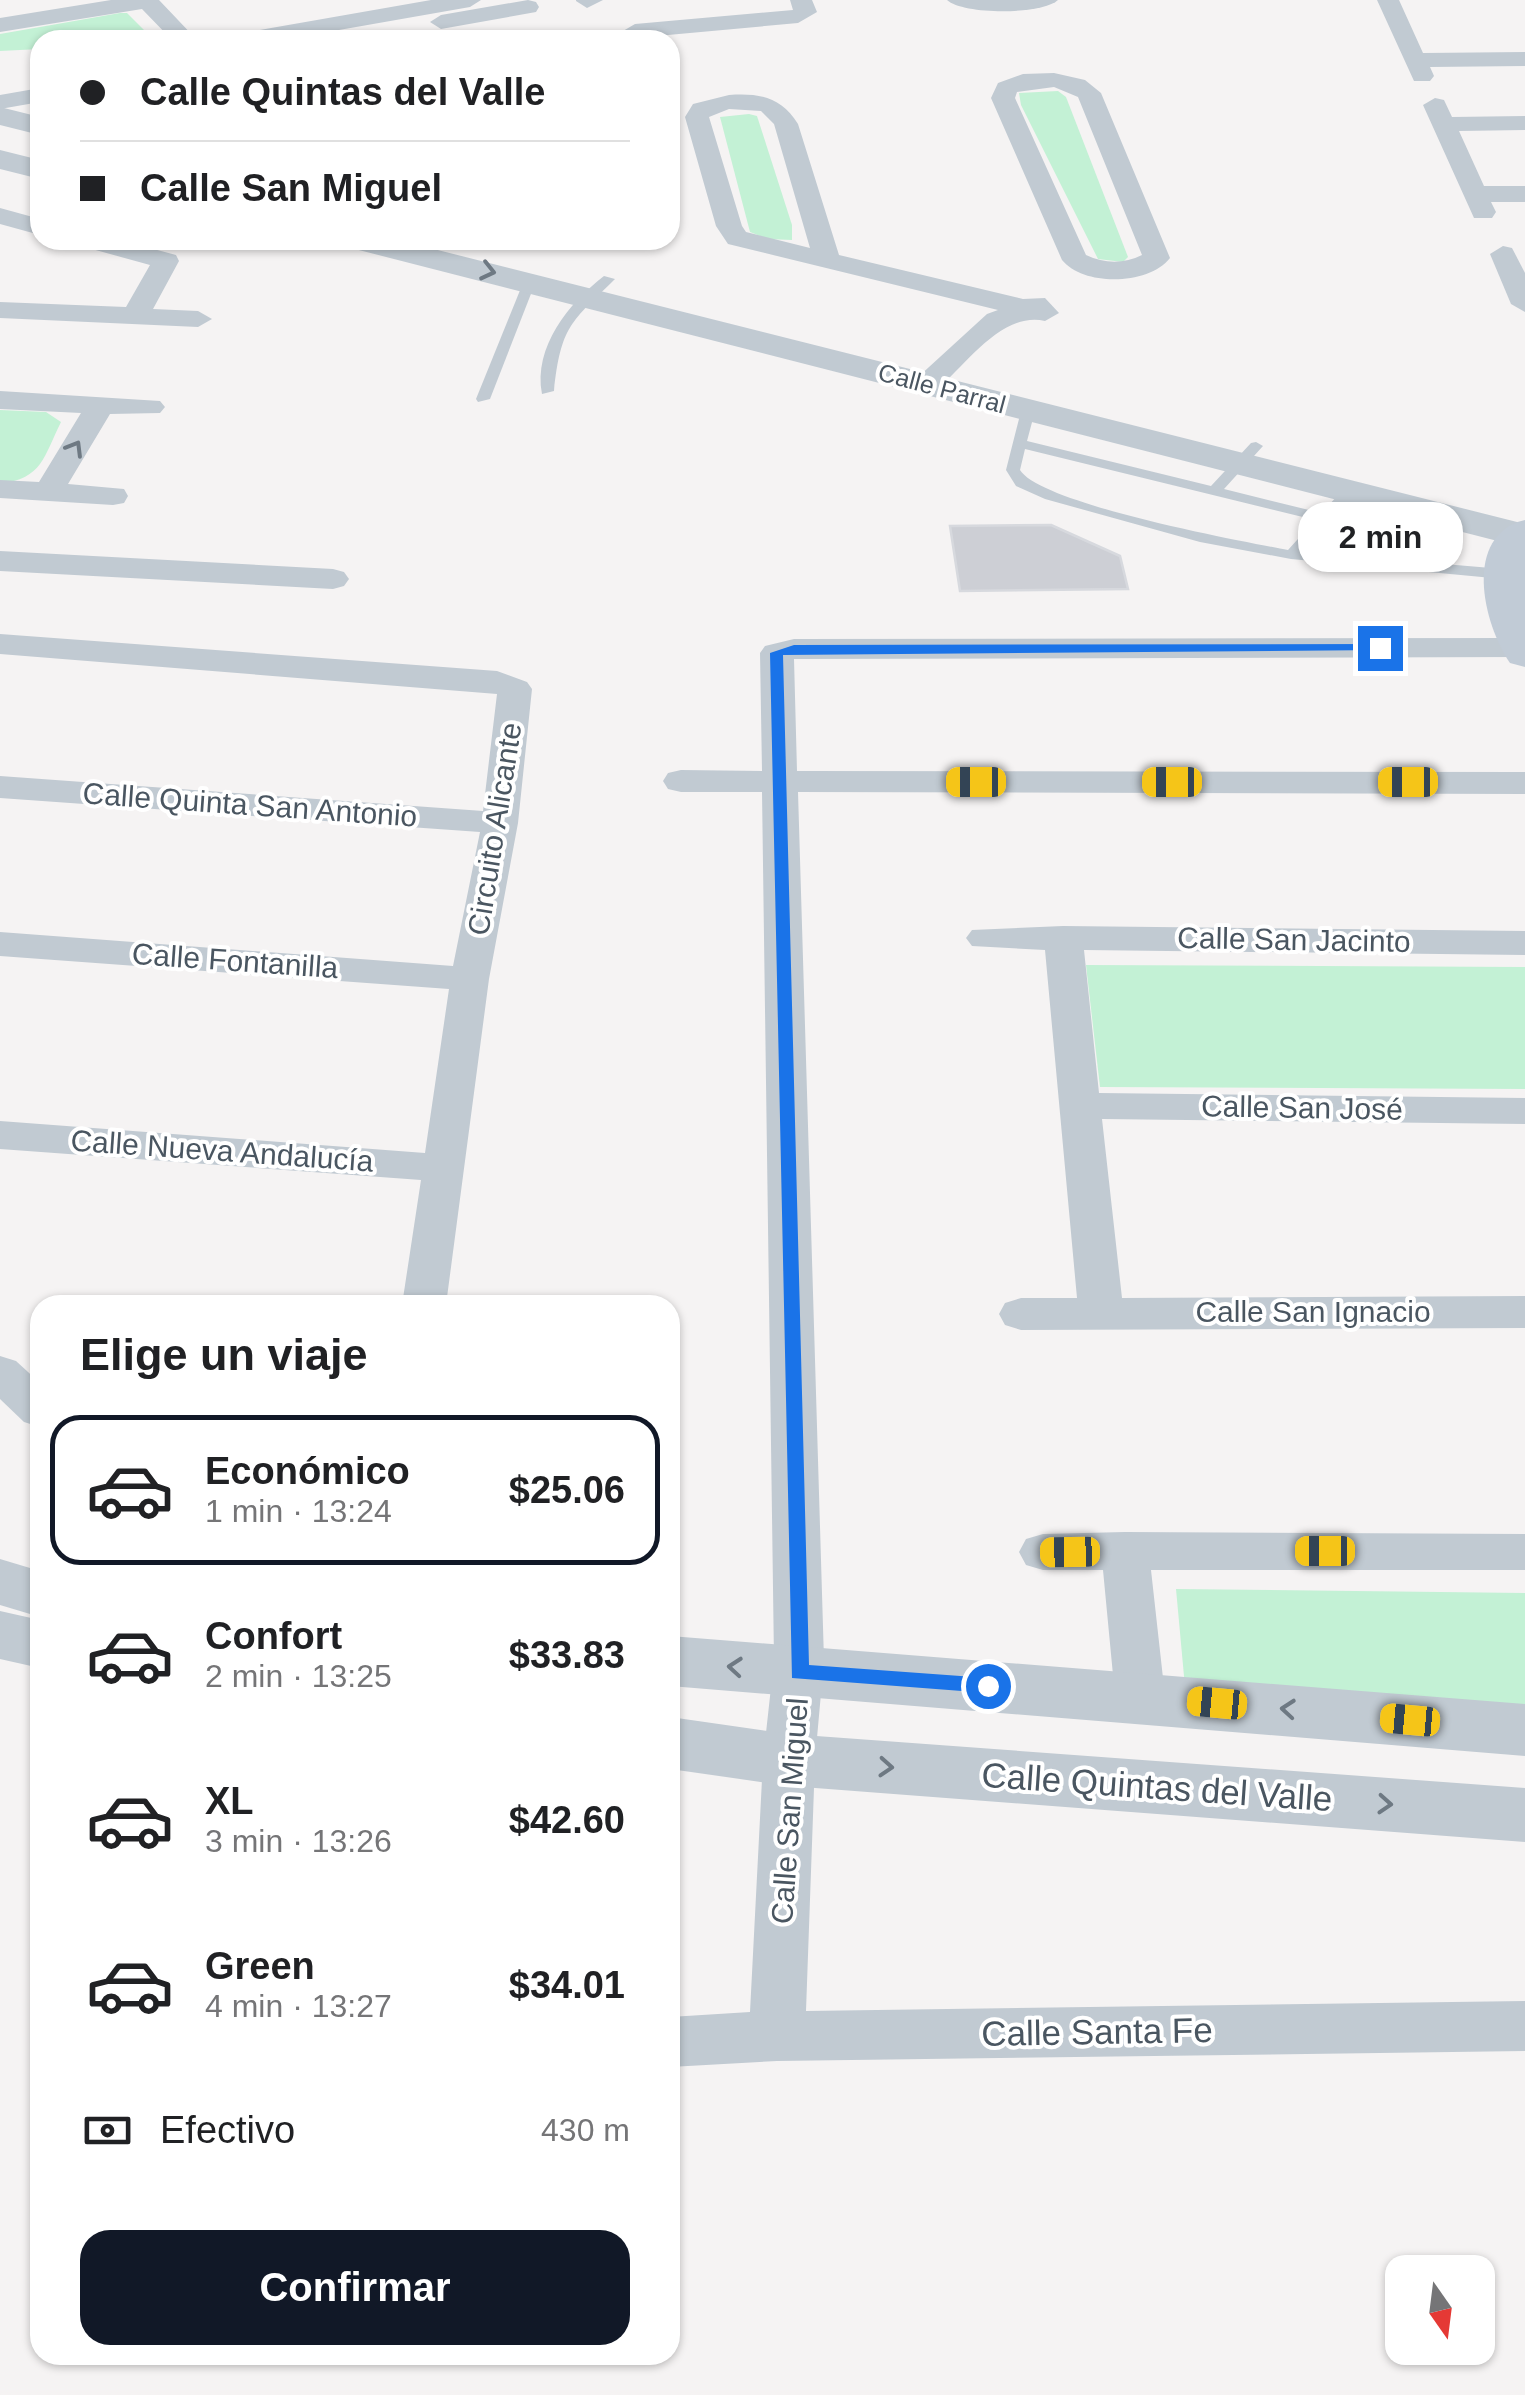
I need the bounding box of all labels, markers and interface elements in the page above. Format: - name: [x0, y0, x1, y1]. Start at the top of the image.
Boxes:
- text: Calle Quintas del Valle: [140, 71, 546, 113]
- text: Calle San Miguel: [140, 167, 442, 209]
- one-way arrow: [479, 259, 496, 280]
- street label: Calle Parral: [875, 358, 1009, 418]
- one-way arrow: [63, 441, 82, 459]
- callout: 2 min: [1298, 503, 1462, 573]
- text: 2 min: [1339, 519, 1422, 555]
- route end: [1358, 626, 1403, 671]
- street label: Circuito Alicante: [461, 720, 528, 938]
- car: [946, 767, 1006, 797]
- car: [1142, 767, 1202, 797]
- car: [1378, 767, 1438, 797]
- street label: Calle Quinta San Antonio: [82, 776, 418, 833]
- street label: Calle San Jacinto: [1177, 921, 1411, 958]
- street label: Calle Fontanilla: [131, 937, 340, 984]
- street label: Calle San José: [1201, 1089, 1403, 1126]
- street label: Calle Nueva Andalucía: [69, 1123, 375, 1178]
- street label: Calle San Ignacio: [1195, 1295, 1431, 1328]
- text: Elige un viaje: [80, 1329, 368, 1380]
- icon: car: [85, 1445, 175, 1535]
- text: Económico: [205, 1450, 410, 1492]
- text: $25.06: [509, 1469, 625, 1511]
- text: 1 min · 13:24: [205, 1493, 392, 1529]
- car: [1040, 1536, 1100, 1568]
- car: [1295, 1536, 1355, 1566]
- icon: car: [85, 1610, 175, 1700]
- text: Confort: [205, 1615, 342, 1657]
- text: $33.83: [509, 1634, 625, 1676]
- one-way arrow: [726, 1656, 742, 1678]
- text: 2 min · 13:25: [205, 1658, 392, 1694]
- route start: [966, 1664, 1011, 1709]
- car: [1186, 1685, 1248, 1721]
- street label: Calle San Miguel: [765, 1697, 814, 1925]
- one-way arrow: [1280, 1699, 1296, 1721]
- car: [1379, 1702, 1441, 1738]
- street label: Calle Quintas del Valle: [980, 1755, 1334, 1818]
- one-way arrow: [879, 1756, 895, 1777]
- icon: car: [85, 1775, 175, 1865]
- text: XL: [205, 1780, 254, 1822]
- one-way arrow: [1378, 1793, 1394, 1815]
- text: $42.60: [509, 1799, 625, 1841]
- text: 3 min · 13:26: [205, 1823, 392, 1859]
- icon: car: [85, 1940, 175, 2030]
- text: Green: [205, 1945, 315, 1987]
- text: $34.01: [509, 1964, 625, 2006]
- text: 4 min · 13:27: [205, 1988, 392, 2024]
- street label: Calle Santa Fe: [981, 2010, 1213, 2053]
- icon: cash: [80, 2103, 135, 2158]
- text: Efectivo: [160, 2109, 295, 2151]
- text: 430 m: [541, 2112, 630, 2148]
- button: Confirmar: [80, 2230, 630, 2345]
- north arrow: [1385, 2255, 1495, 2365]
- map controls: [1385, 2255, 1495, 2365]

